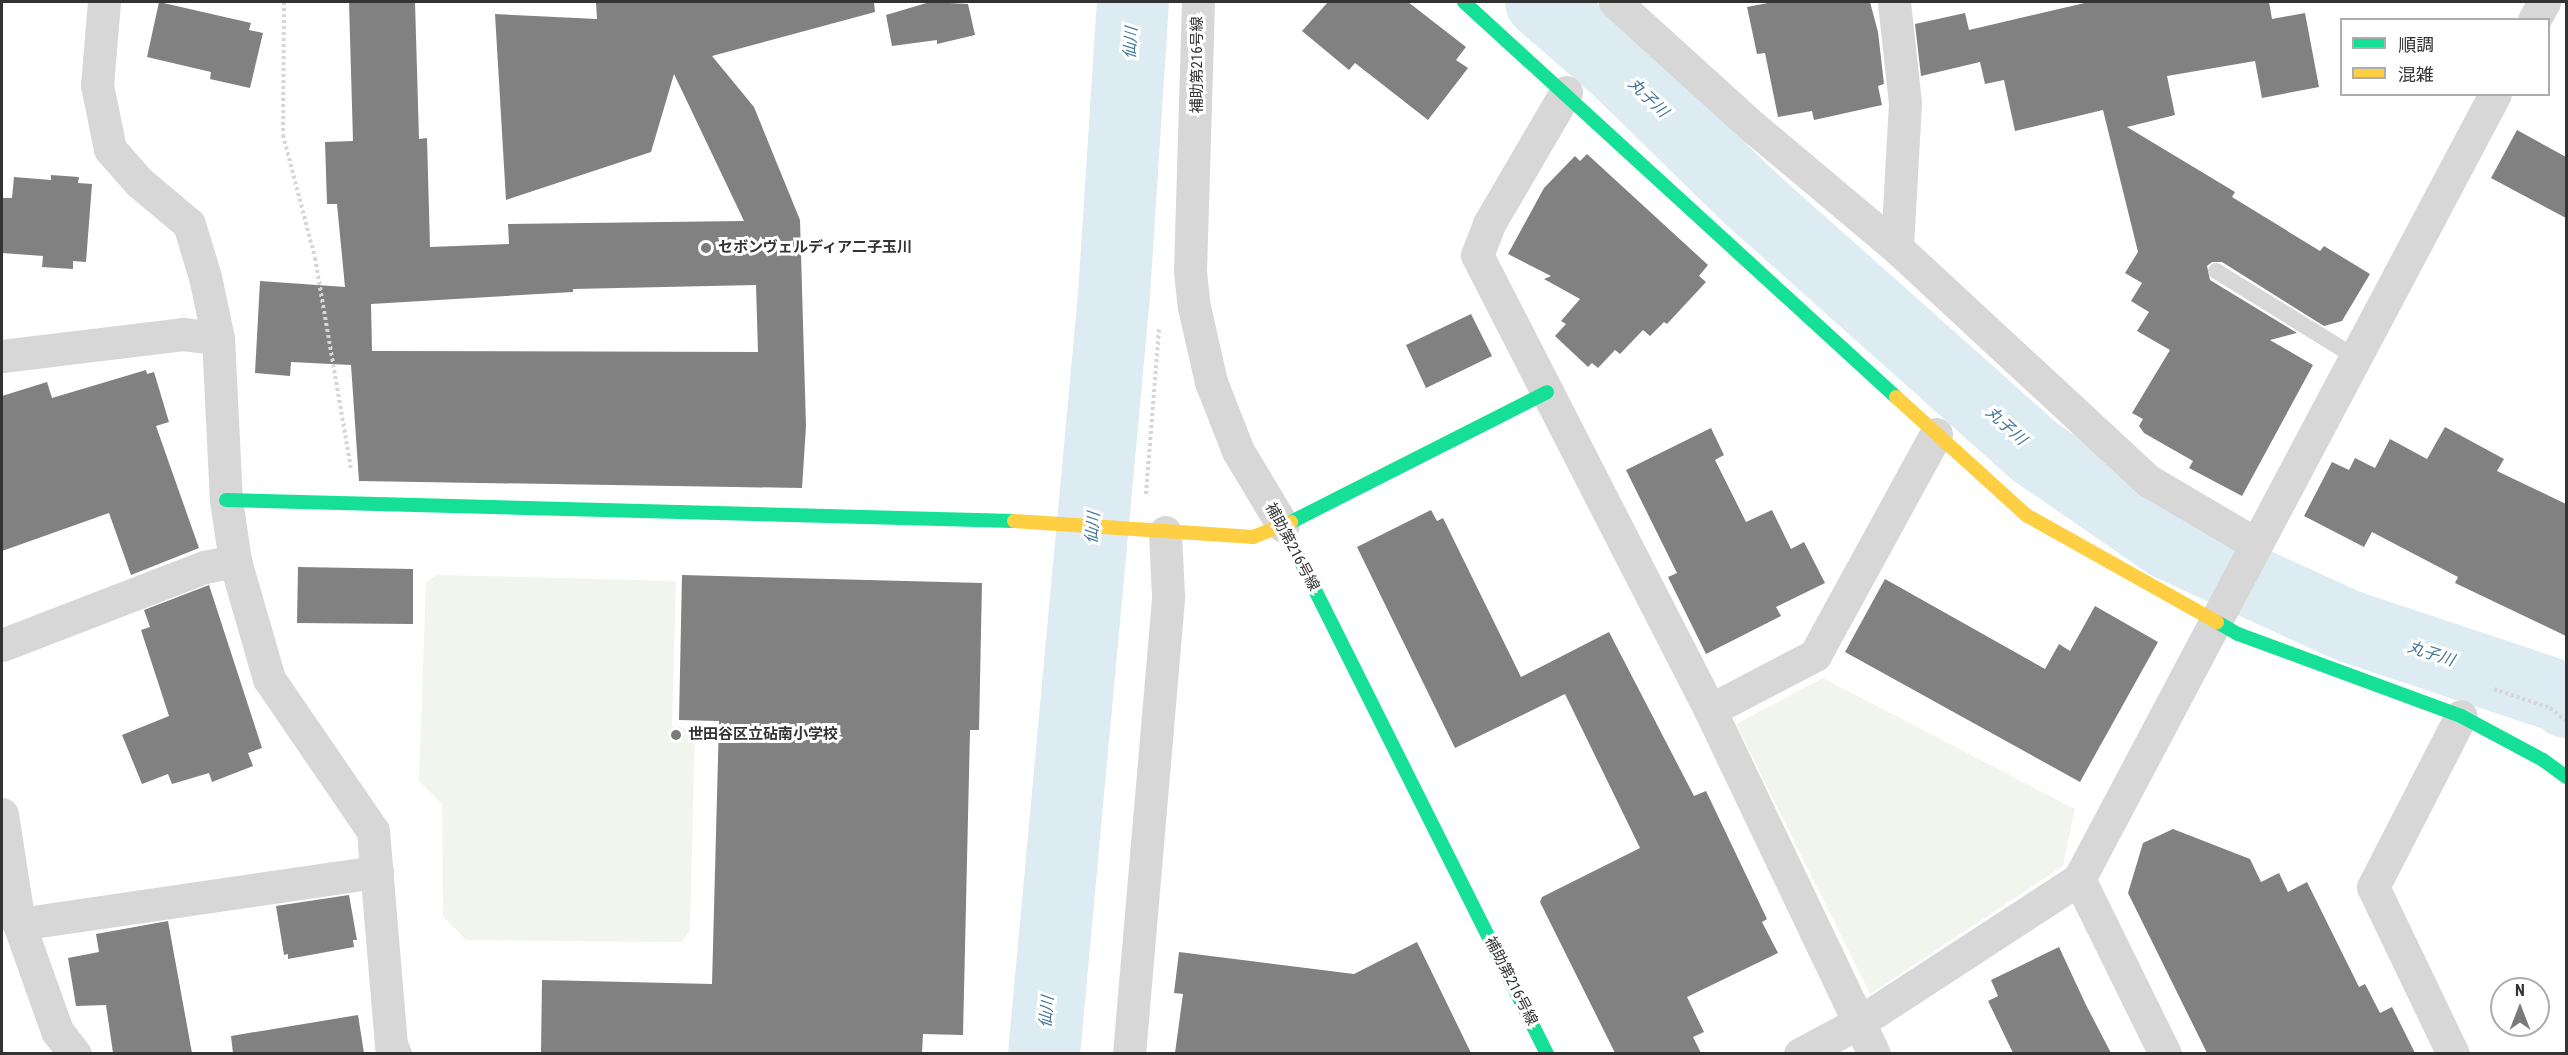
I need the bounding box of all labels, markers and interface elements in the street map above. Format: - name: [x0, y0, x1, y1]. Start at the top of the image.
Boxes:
- street label: 補助第216号線: [1189, 16, 1207, 114]
- legend: [2340, 18, 2550, 96]
- water label: 仙川: [1120, 26, 1142, 60]
- text: 順調: [2398, 34, 2434, 55]
- text: 混雑: [2398, 64, 2434, 85]
- water label: 丸子川: [1624, 74, 1672, 122]
- place label: セボンヴェルディア二子玉川: [718, 239, 913, 257]
- marker: セボンヴェルディア二子玉川: [699, 241, 713, 255]
- water label: 丸子川: [1982, 403, 2030, 449]
- street label: 補助第216号線: [1261, 500, 1323, 594]
- water label: 仙川: [1082, 511, 1104, 545]
- water label: 丸子川: [2405, 637, 2457, 671]
- place label: 世田谷区立砧南小学校: [688, 726, 838, 744]
- marker: 世田谷区立砧南小学校: [669, 728, 683, 742]
- street label: 補助第216号線: [1481, 934, 1541, 1028]
- north arrow: [2490, 977, 2550, 1037]
- text: N: [2515, 981, 2525, 1000]
- water label: 仙川: [1036, 995, 1058, 1029]

